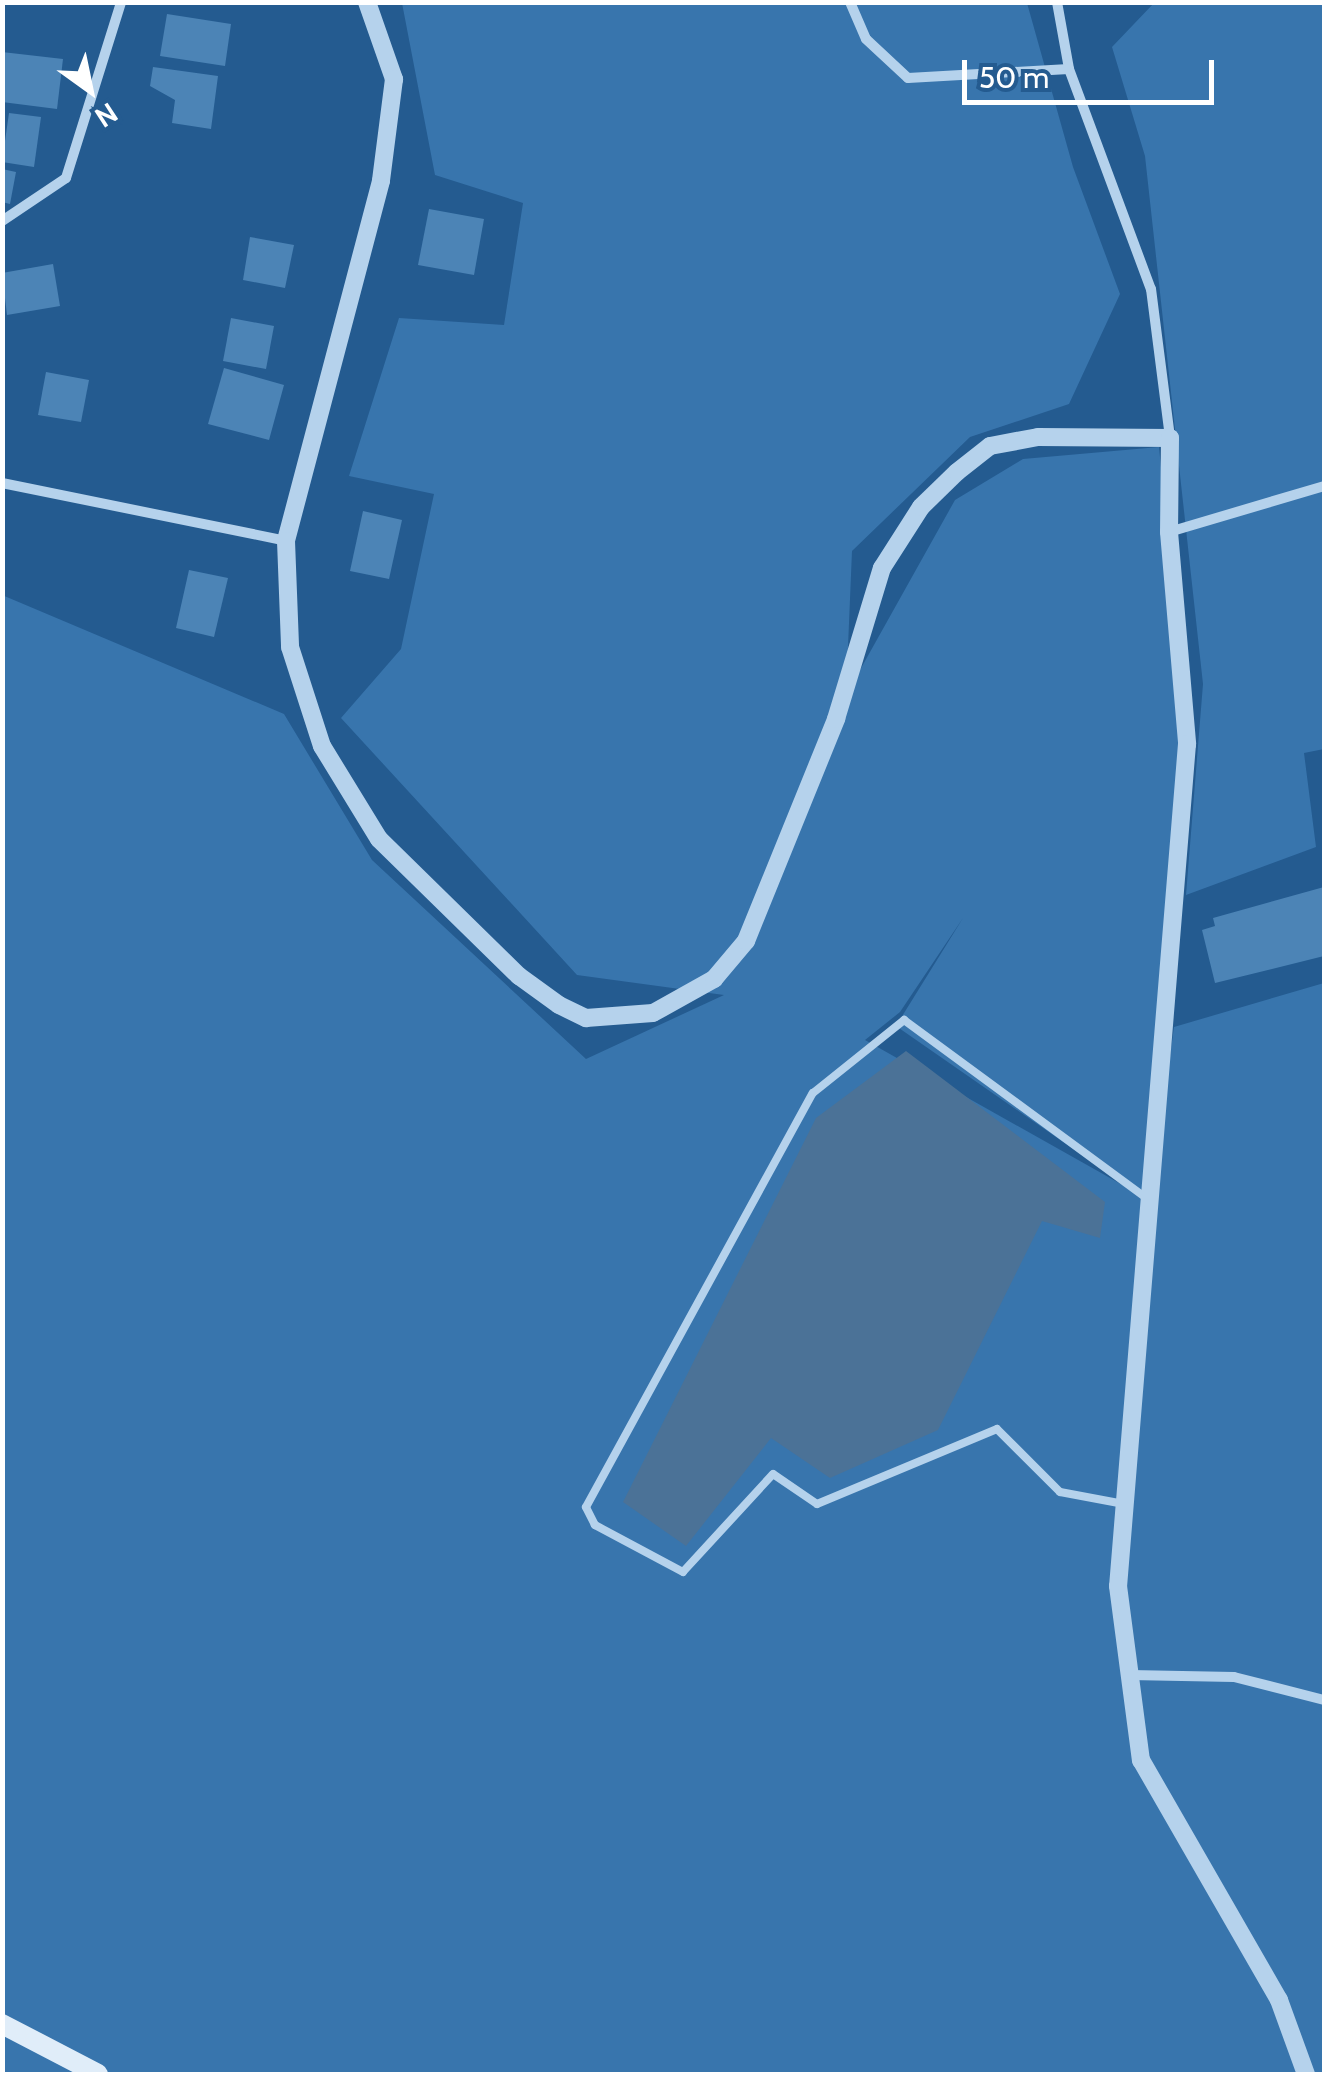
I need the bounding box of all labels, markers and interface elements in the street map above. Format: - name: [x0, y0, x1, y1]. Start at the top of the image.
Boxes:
- north arrow: [40, 40, 140, 140]
- scale bar: [967, 40, 1220, 102]
- text: 50 m: [979, 59, 1049, 96]
- text: N: [89, 96, 124, 135]

